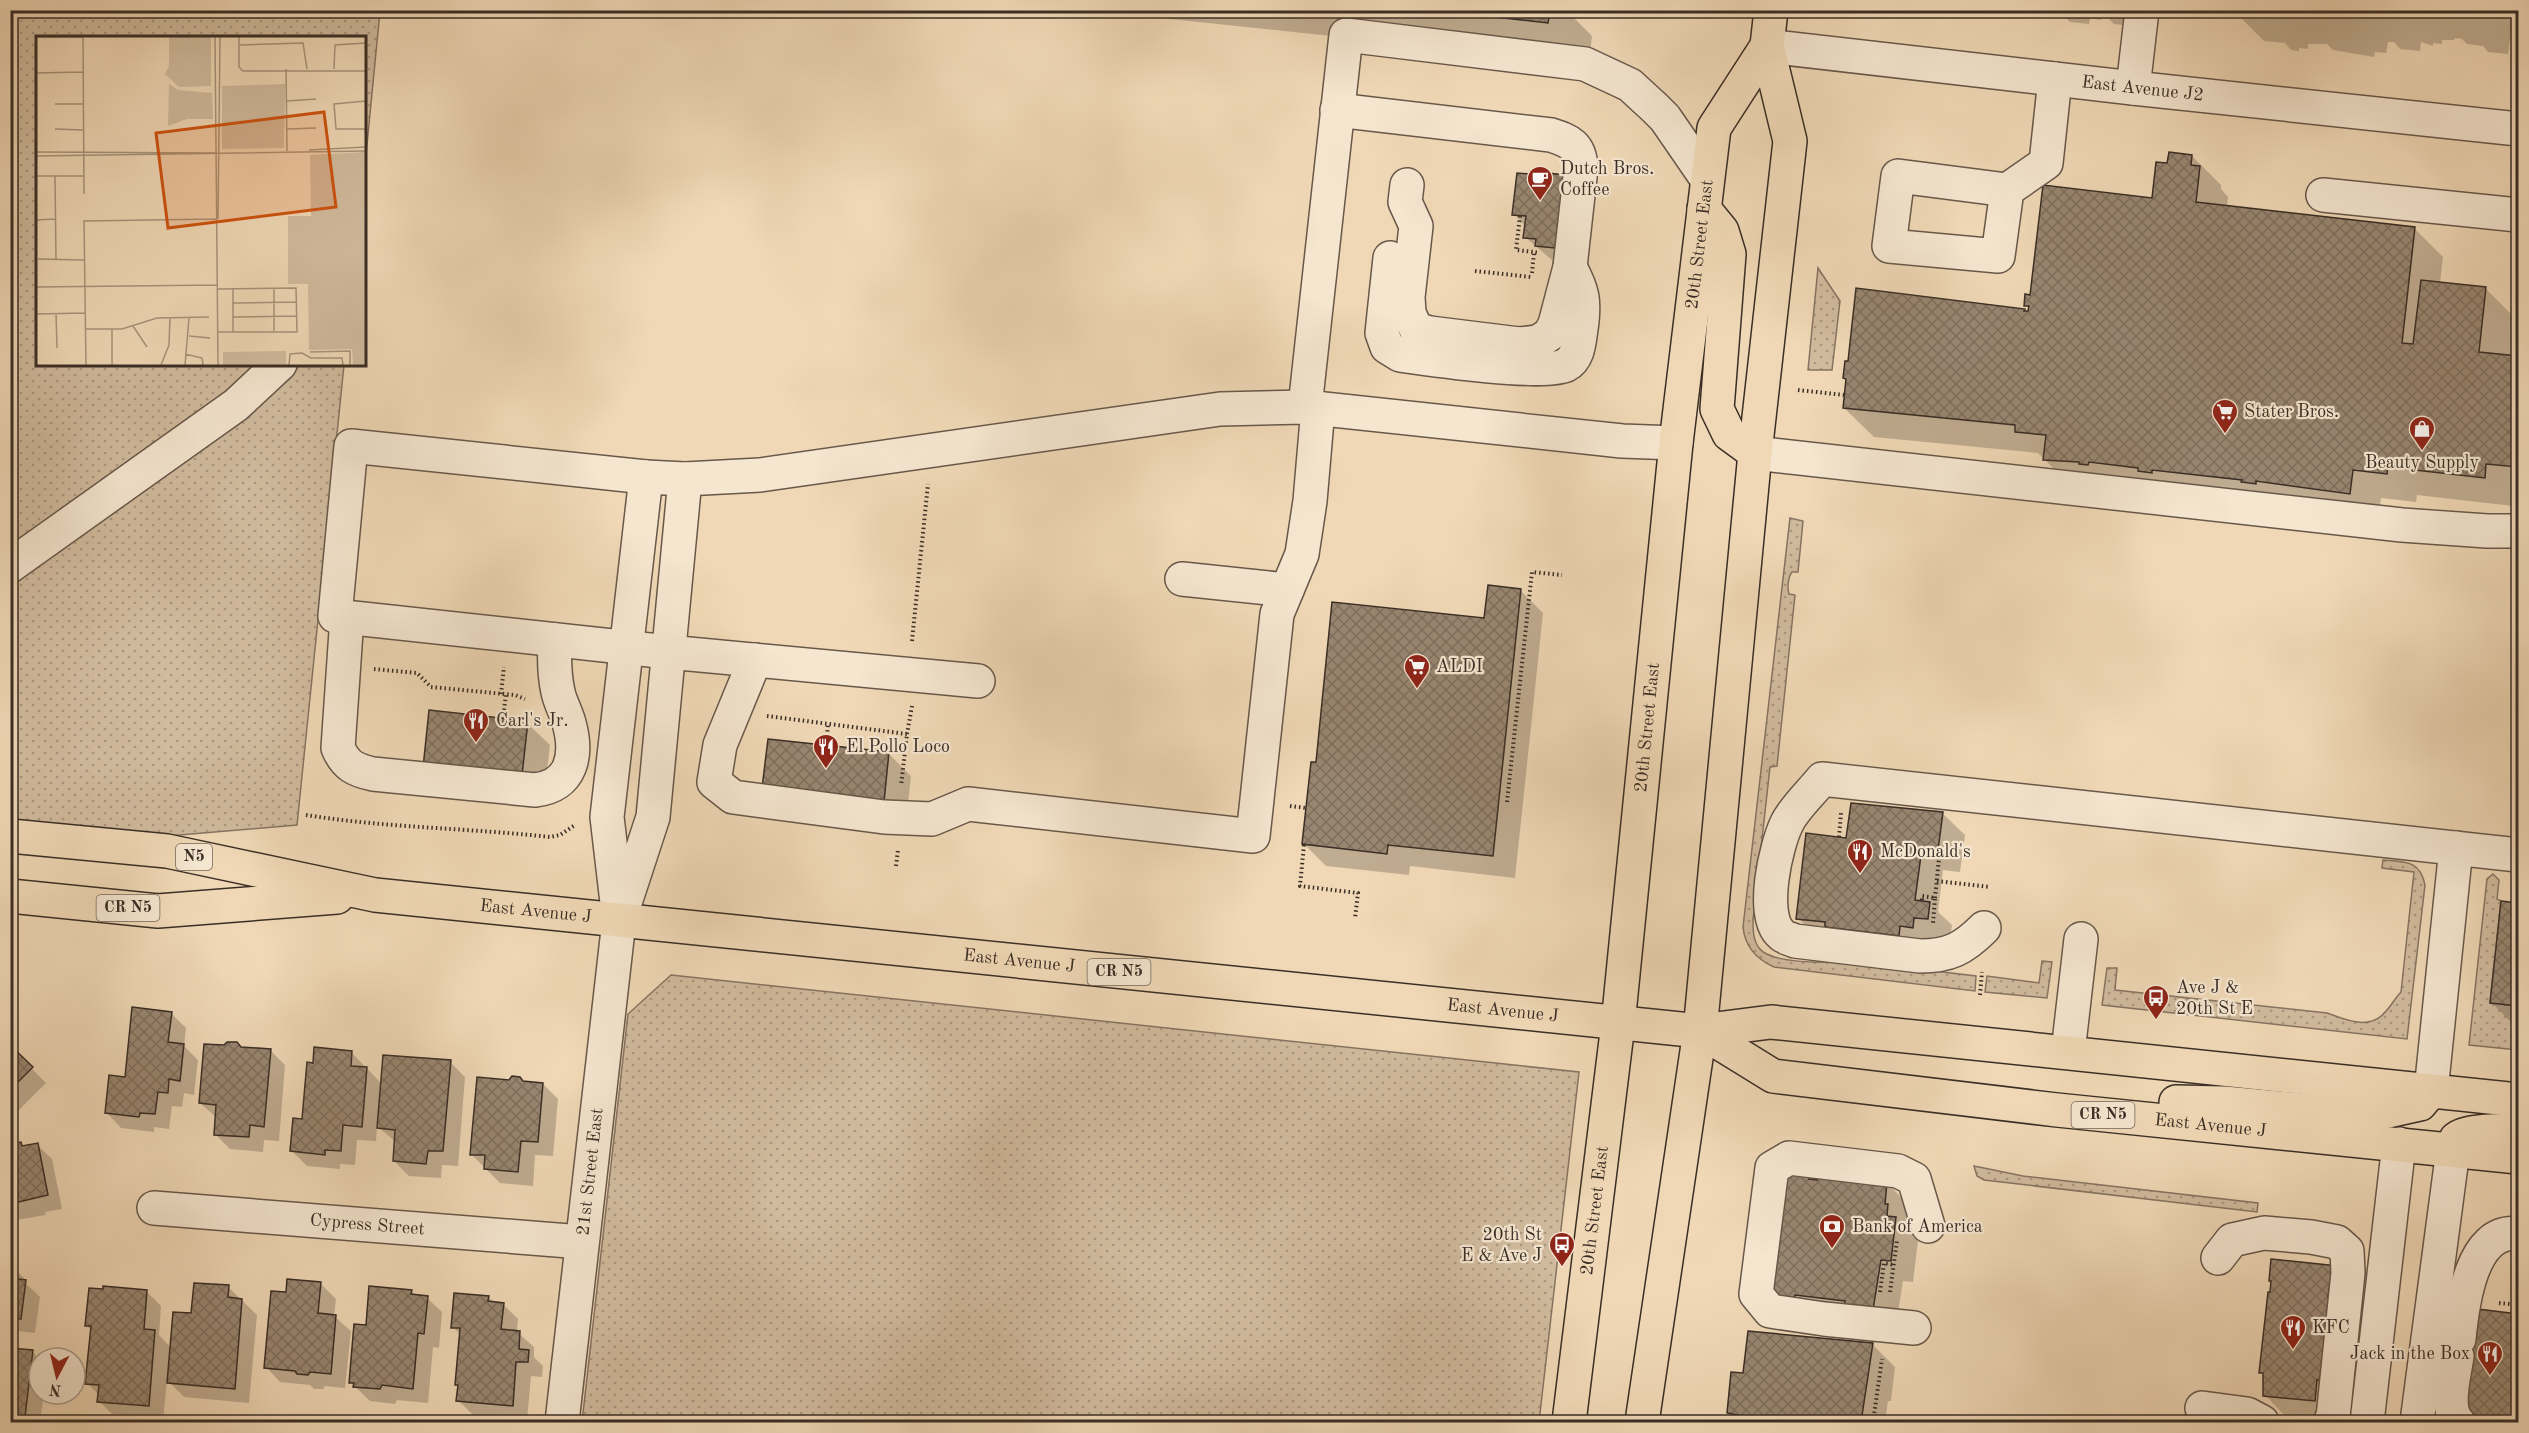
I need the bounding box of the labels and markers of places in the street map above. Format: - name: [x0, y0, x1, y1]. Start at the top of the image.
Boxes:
- place label: Dutch Bros. Coffee: [1560, 160, 1654, 199]
- cafe icon: Dutch Bros. Coffee: [1525, 164, 1555, 202]
- supermarket icon: Stater Bros.: [2210, 397, 2240, 435]
- place label: Stater Bros.: [2244, 403, 2339, 421]
- shop icon: Beauty Supply: [2407, 414, 2437, 452]
- place label: Beauty Supply: [2365, 454, 2479, 472]
- supermarket icon: ALDI: [1402, 652, 1432, 690]
- place label: ALDI: [1436, 658, 1483, 676]
- restaurant icon: Carl's Jr.: [461, 706, 491, 744]
- place label: Carl's Jr.: [496, 712, 569, 730]
- restaurant icon: El Pollo Loco: [811, 732, 841, 770]
- place label: El Pollo Loco: [846, 738, 950, 756]
- restaurant icon: McDonald's: [1845, 837, 1875, 875]
- place label: McDonald's: [1880, 843, 1971, 861]
- place label: Ave J & 20th St E: [2176, 979, 2253, 1018]
- bus stop icon: Ave J & 20th St E: [2141, 983, 2171, 1021]
- bank icon: Bank of America: [1817, 1212, 1847, 1250]
- place label: Bank of America: [1852, 1218, 1983, 1236]
- place label: 20th St E & Ave J: [1461, 1226, 1542, 1265]
- bus stop icon: 20th St E & Ave J: [1547, 1230, 1577, 1268]
- restaurant icon: KFC: [2278, 1313, 2308, 1351]
- place label: KFC: [2312, 1319, 2350, 1337]
- restaurant icon: Jack in the Box: [2475, 1339, 2505, 1377]
- place label: Jack in the Box: [2350, 1345, 2470, 1363]

